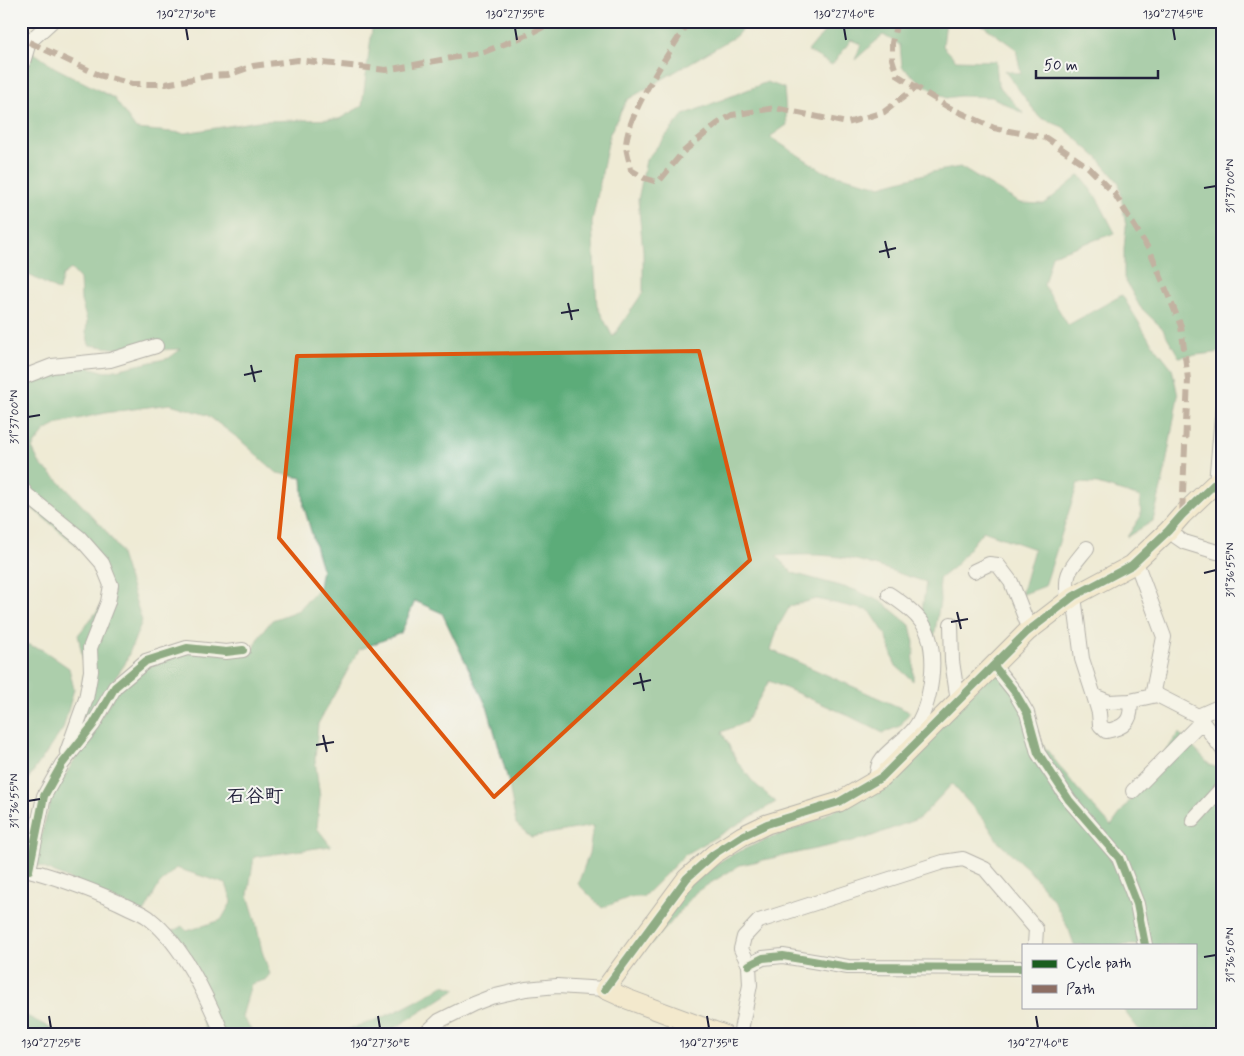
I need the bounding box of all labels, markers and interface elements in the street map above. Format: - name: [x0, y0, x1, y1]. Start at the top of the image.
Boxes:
- text: 130°27'30"E: [156, 7, 216, 23]
- text: 130°27'35"E: [485, 7, 545, 23]
- text: 130°27'40"E: [813, 7, 875, 23]
- text: 130°27'45"E: [1143, 7, 1203, 23]
- scale bar: [1036, 48, 1159, 80]
- text: 50 m: [1044, 56, 1078, 76]
- text: 31°37'00"N: [1223, 159, 1239, 213]
- text: 31°37'00"N: [7, 390, 23, 444]
- text: 31°36'55"N: [1223, 542, 1239, 598]
- text: 31°36'55"N: [7, 773, 23, 829]
- district label: 石谷町: [226, 784, 284, 809]
- text: 31°36'50"N: [1223, 927, 1239, 983]
- legend: [1022, 944, 1196, 1008]
- text: Cycle path: [1066, 954, 1131, 974]
- text: Path: [1066, 980, 1095, 1000]
- text: 130°27'25"E: [21, 1036, 81, 1052]
- text: 130°27'30"E: [350, 1036, 410, 1052]
- text: 130°27'35"E: [679, 1036, 739, 1052]
- text: 130°27'40"E: [1007, 1036, 1069, 1052]

